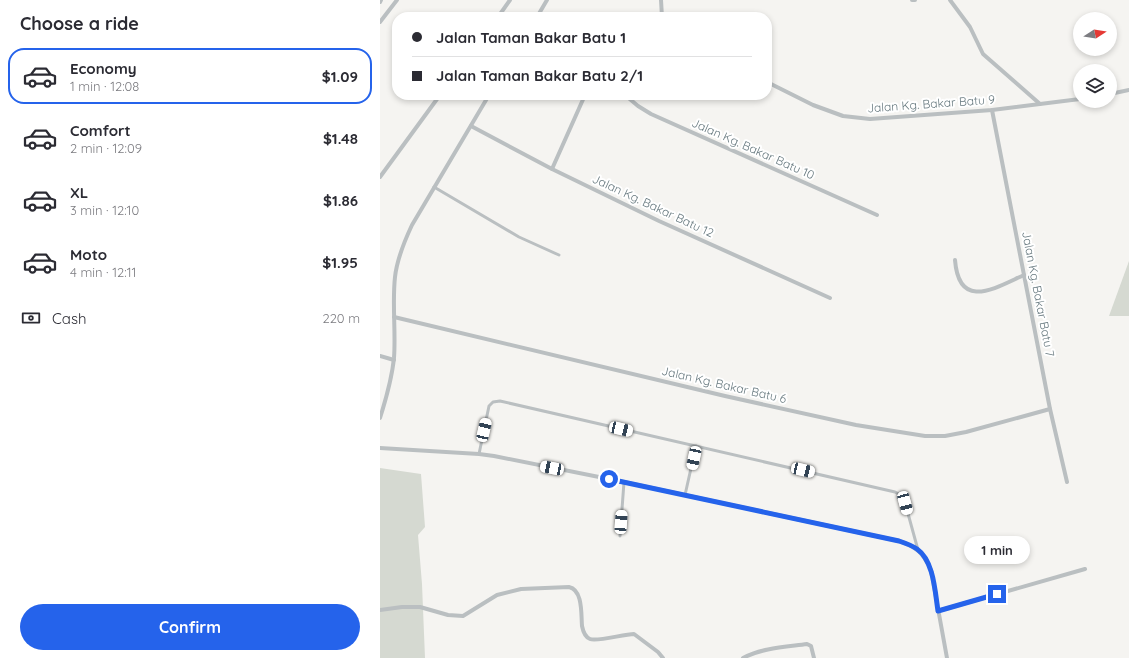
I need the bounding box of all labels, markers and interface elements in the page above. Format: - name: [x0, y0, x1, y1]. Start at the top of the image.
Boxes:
- text: Choose a ride: [20, 12, 139, 35]
- north arrow: [1073, 12, 1117, 56]
- map controls: [1073, 12, 1117, 108]
- text: Jalan Taman Bakar Batu 1: [436, 28, 626, 47]
- icon: car: [22, 58, 58, 94]
- text: Economy: [70, 59, 137, 78]
- button: layers: [1073, 64, 1117, 108]
- text: Jalan Taman Bakar Batu 2/1: [436, 66, 643, 85]
- text: $1.09: [322, 67, 358, 86]
- text: 1 min · 12:08: [70, 78, 139, 94]
- street label: Jalan Kg. Bakar Batu 9: [867, 92, 996, 115]
- street label: Jalan Kg. Bakar Batu 10: [689, 115, 817, 182]
- icon: car: [22, 120, 58, 156]
- text: Comfort: [70, 121, 131, 140]
- text: $1.48: [323, 129, 358, 148]
- text: 2 min · 12:09: [70, 140, 142, 156]
- street label: Jalan Kg. Bakar Batu 12: [590, 171, 717, 240]
- icon: car: [22, 182, 58, 218]
- text: XL: [70, 183, 88, 202]
- text: $1.86: [323, 191, 358, 210]
- text: 3 min · 12:10: [70, 202, 139, 218]
- street label: Jalan Kg. Bakar Batu 7: [1019, 230, 1058, 358]
- icon: car: [22, 244, 58, 280]
- text: Moto: [70, 245, 107, 264]
- text: $1.95: [322, 253, 358, 272]
- text: 4 min · 12:11: [70, 264, 136, 280]
- icon: cash: [20, 307, 42, 329]
- text: Cash: [52, 309, 86, 328]
- text: 220 m: [322, 310, 360, 326]
- street label: Jalan Kg. Bakar Batu 6: [660, 363, 789, 406]
- car: [475, 417, 493, 443]
- car: [608, 420, 634, 438]
- car: [686, 445, 702, 471]
- car: [539, 460, 565, 476]
- car: [790, 461, 816, 479]
- route start: [600, 470, 618, 488]
- car: [896, 490, 914, 516]
- car: [614, 510, 628, 534]
- callout: 1 min: [964, 536, 1030, 564]
- text: 1 min: [981, 542, 1013, 558]
- route end: [988, 585, 1006, 603]
- button: Confirm: [20, 604, 360, 650]

